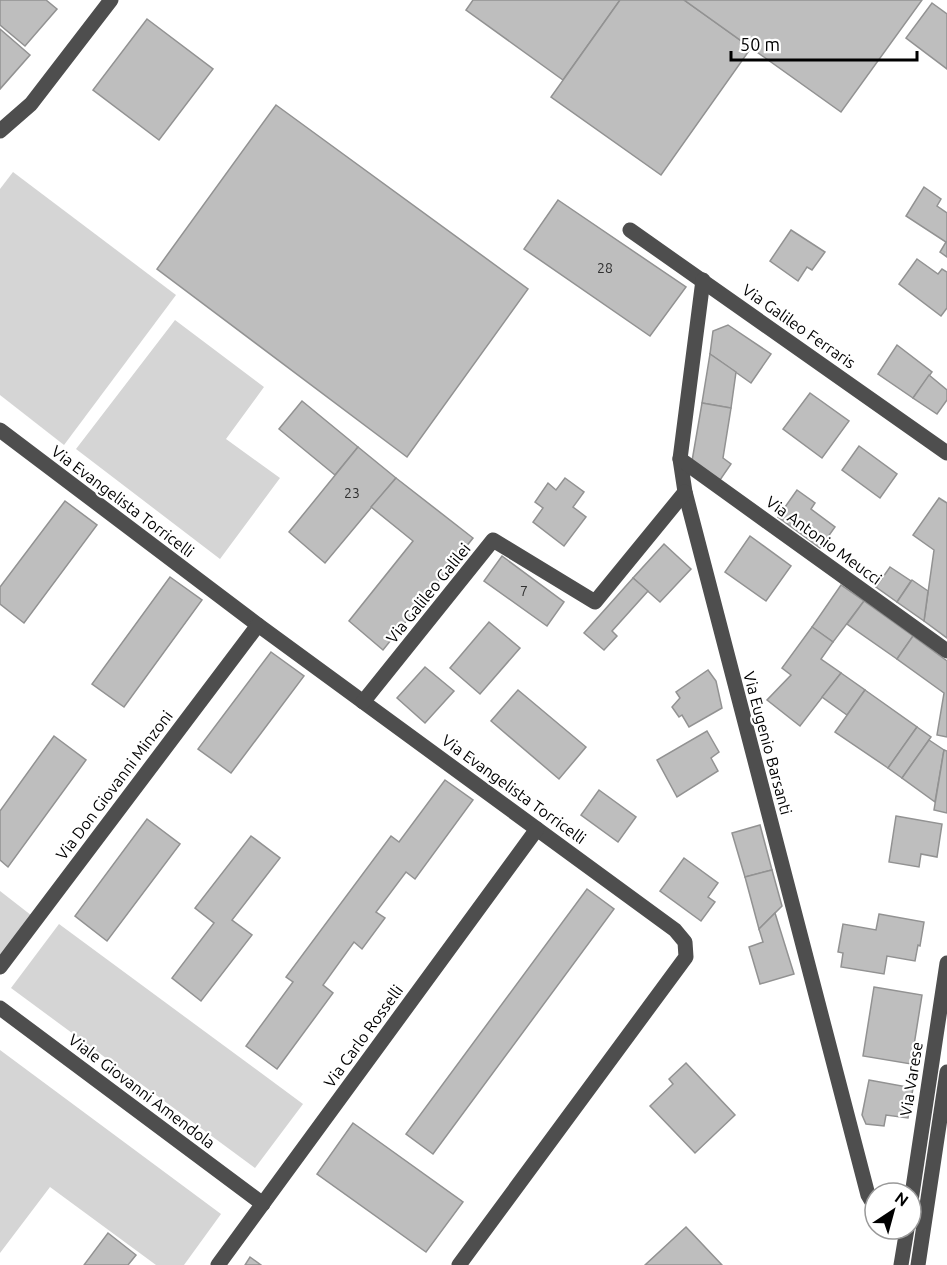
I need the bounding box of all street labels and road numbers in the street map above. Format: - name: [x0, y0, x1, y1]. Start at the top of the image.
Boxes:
- street label: Via Galileo Ferraris: [739, 280, 859, 372]
- street label: Via Evangelista Torricelli: [48, 442, 198, 560]
- street label: Via Antonio Meucci: [763, 492, 885, 588]
- street label: Via Galileo Galilei: [382, 539, 474, 647]
- street label: Via Eugenio Barsanti: [740, 669, 796, 817]
- street label: Via Don Giovanni Minzoni: [52, 707, 176, 863]
- street label: Via Evangelista Torricelli: [438, 731, 590, 847]
- street label: Via Carlo Rosselli: [320, 981, 406, 1091]
- street label: Viale Giovanni Amendola: [65, 1030, 219, 1152]
- street label: Via Varese: [896, 1040, 926, 1118]

